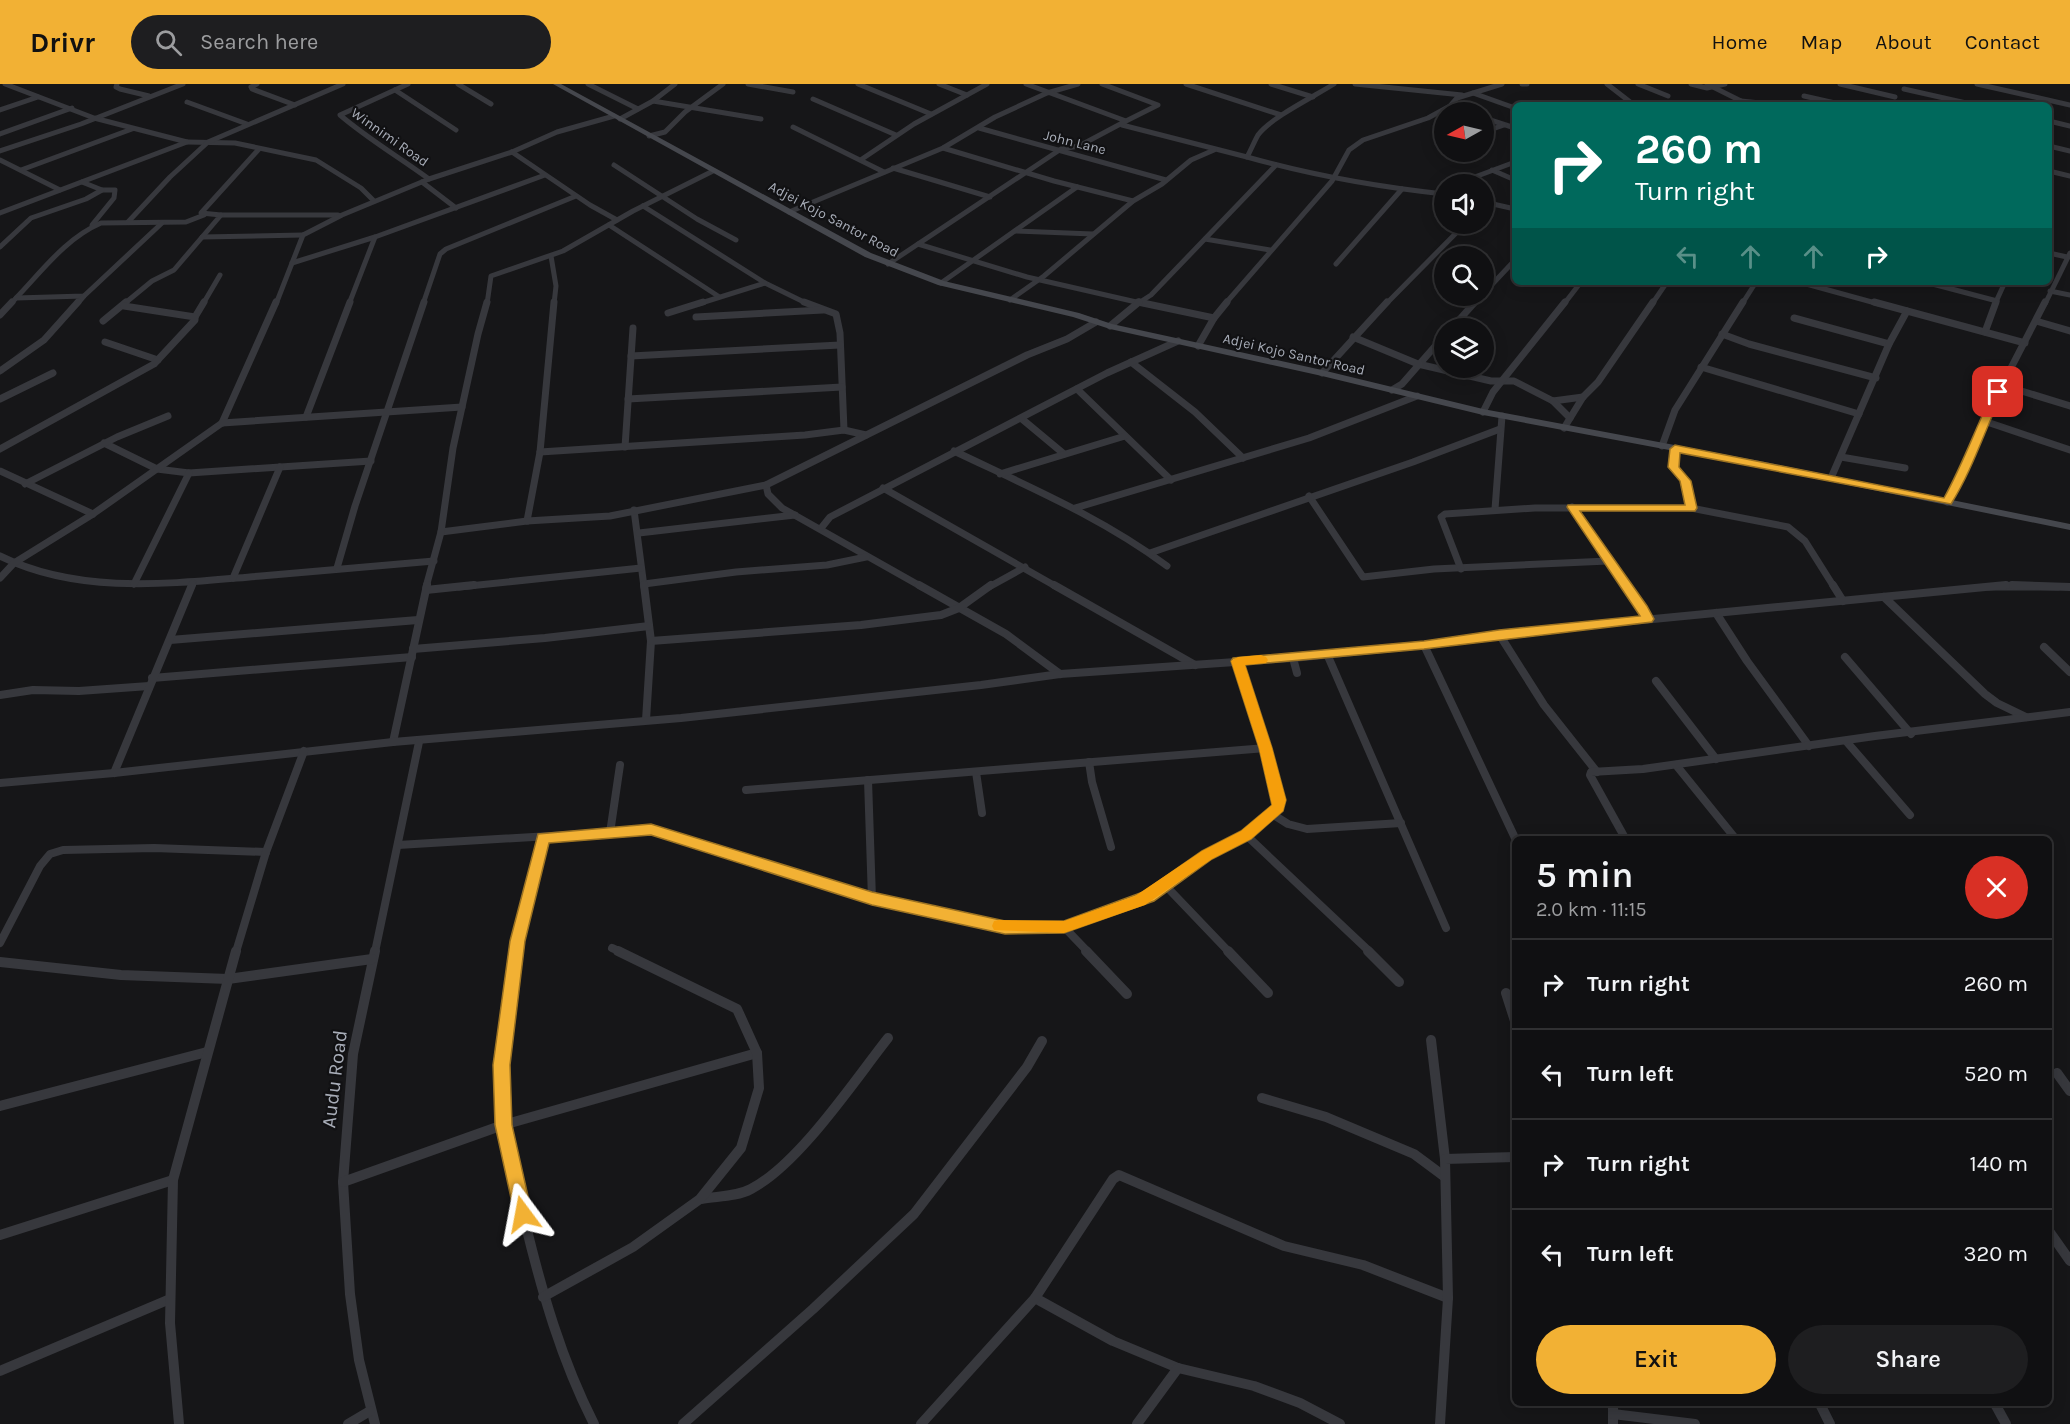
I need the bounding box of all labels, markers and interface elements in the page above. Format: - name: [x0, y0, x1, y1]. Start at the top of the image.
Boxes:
- search box: [131, 15, 551, 69]
- text: Drivr: [30, 26, 95, 59]
- icon: search: [152, 26, 185, 59]
- text: Search here: [200, 29, 318, 55]
- text: Home: [1712, 30, 1768, 54]
- text: Map: [1801, 30, 1842, 54]
- text: About: [1875, 30, 1932, 54]
- text: Contact: [1965, 30, 2040, 54]
- north arrow: [1434, 102, 1494, 162]
- map controls: [1434, 102, 1494, 378]
- street label: Winnimi Road: [348, 104, 432, 170]
- text: 260 m: [1635, 124, 1763, 174]
- icon: right: [1536, 126, 1614, 204]
- street label: John Lane: [1042, 127, 1108, 158]
- button: sound: [1434, 174, 1494, 234]
- text: Turn right: [1635, 175, 1755, 207]
- street label: Adjei Kojo Santor Road: [766, 178, 902, 261]
- icon: left: [1671, 240, 1704, 273]
- icon: ahead: [1734, 240, 1767, 273]
- icon: ahead: [1797, 240, 1830, 273]
- icon: right: [1860, 240, 1893, 273]
- button: search: [1434, 246, 1494, 306]
- button: layers: [1434, 318, 1494, 378]
- street label: Adjei Kojo Santor Road: [1221, 330, 1366, 379]
- pin: [1972, 366, 2023, 417]
- icon: arrive: [1981, 375, 2014, 408]
- text: 5 min: [1536, 854, 1634, 896]
- button: close: [1965, 856, 2028, 919]
- text: 2.0 km · 11:15: [1536, 898, 1647, 921]
- icon: right: [1536, 968, 1569, 1001]
- text: Turn right: [1587, 971, 1690, 997]
- text: 260 m: [1964, 971, 2028, 997]
- street label: Audu Road: [317, 1029, 352, 1129]
- icon: left: [1536, 1058, 1569, 1091]
- text: Turn left: [1587, 1061, 1674, 1087]
- text: 520 m: [1964, 1061, 2028, 1087]
- icon: right: [1536, 1148, 1569, 1181]
- text: Turn right: [1587, 1151, 1690, 1177]
- text: 140 m: [1970, 1151, 2028, 1177]
- position arrow: [491, 1182, 555, 1246]
- icon: left: [1536, 1238, 1569, 1271]
- text: Turn left: [1587, 1241, 1674, 1267]
- text: 320 m: [1963, 1241, 2028, 1267]
- button: Exit: [1536, 1325, 1776, 1394]
- button: Share: [1788, 1325, 2028, 1394]

